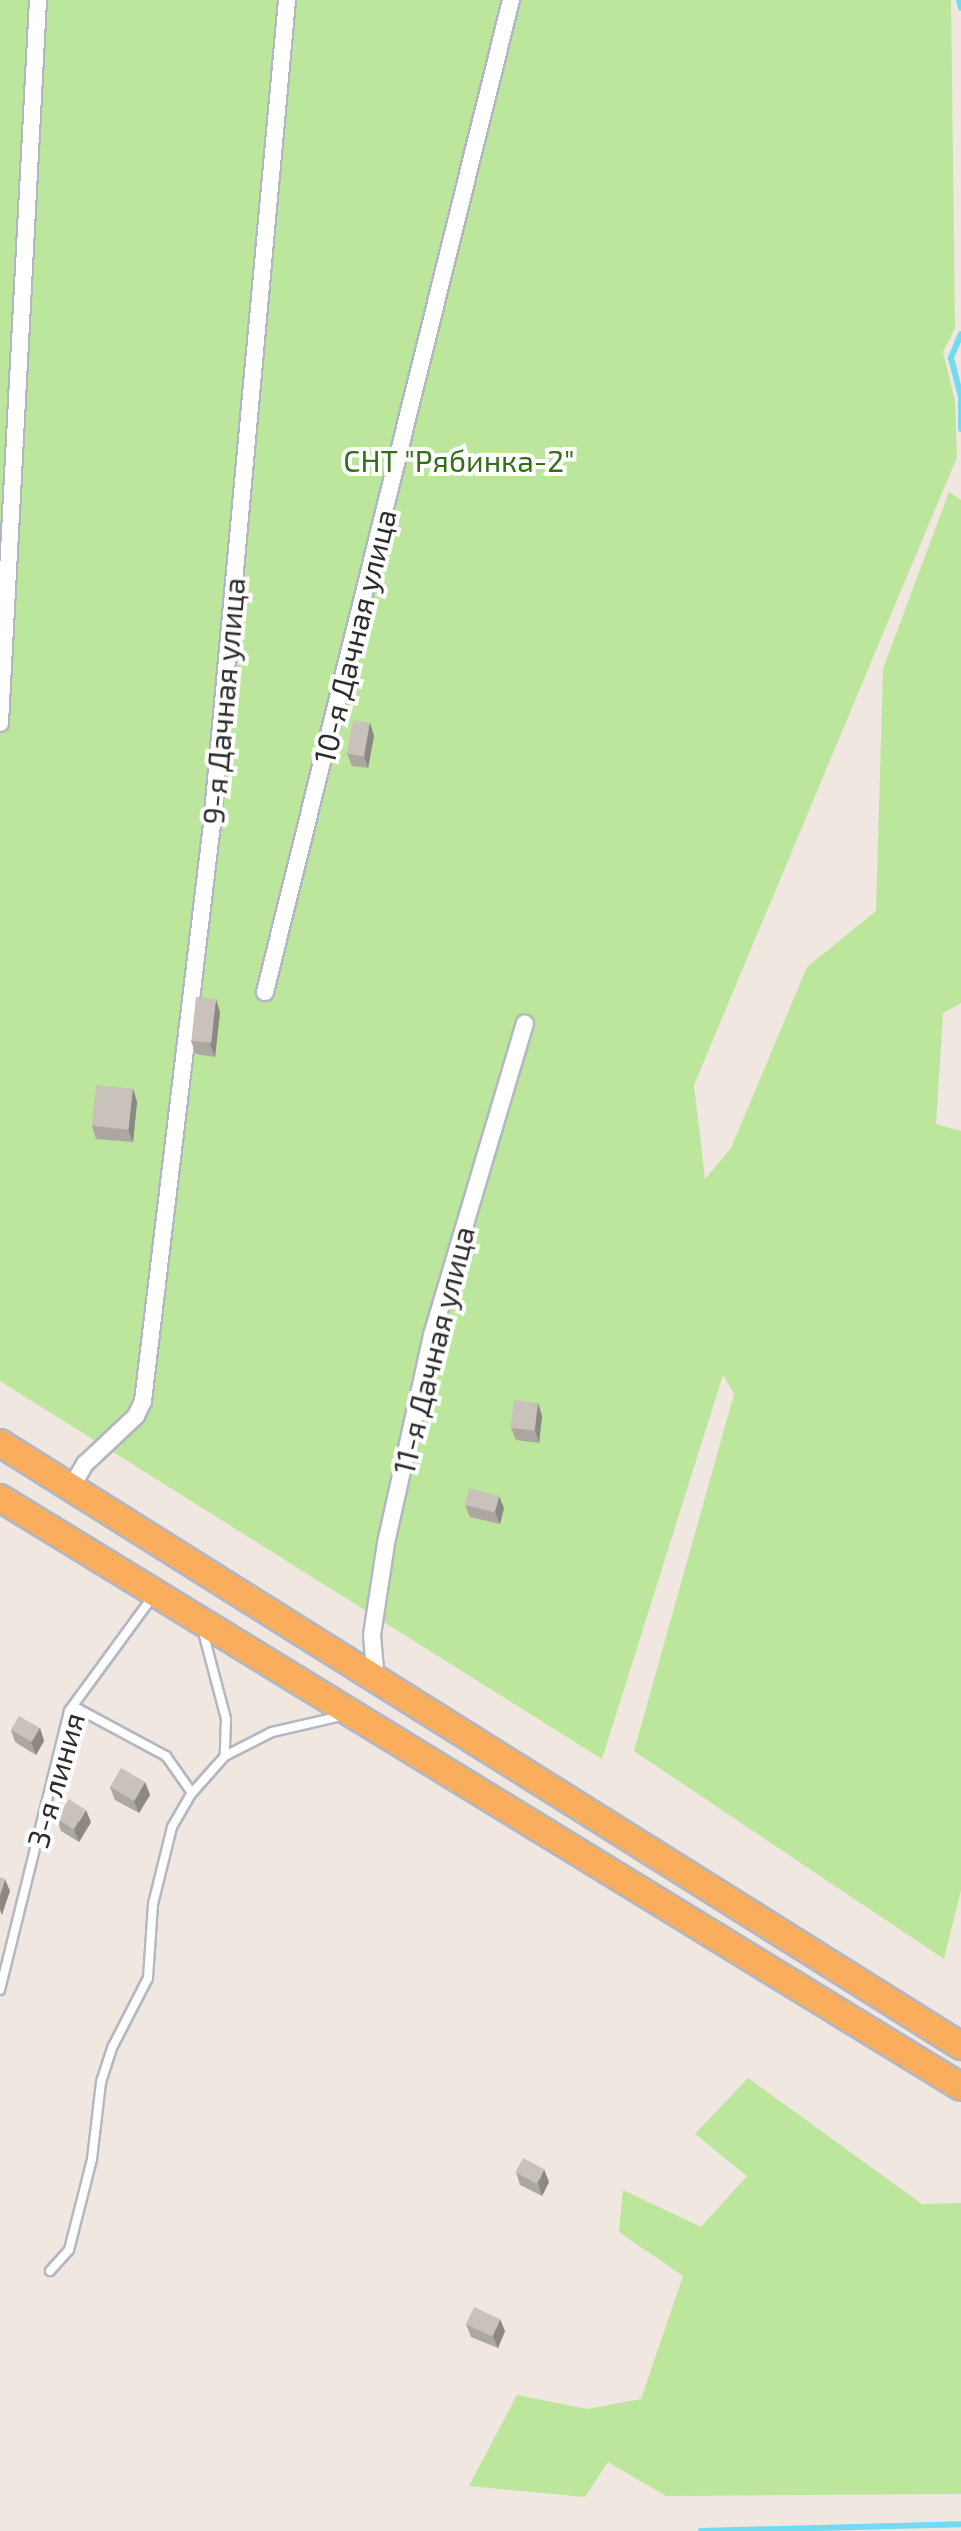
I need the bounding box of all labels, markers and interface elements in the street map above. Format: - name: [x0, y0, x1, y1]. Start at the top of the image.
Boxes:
- park label: СНТ "Рябинка-2": [343, 442, 575, 478]
- street label: 10-я Дачная улица: [305, 505, 403, 767]
- street label: 9-я Дачная улица: [194, 576, 252, 826]
- street label: 11-я Дачная улица: [385, 1222, 481, 1478]
- street label: 3-я линия: [19, 1708, 91, 1852]

